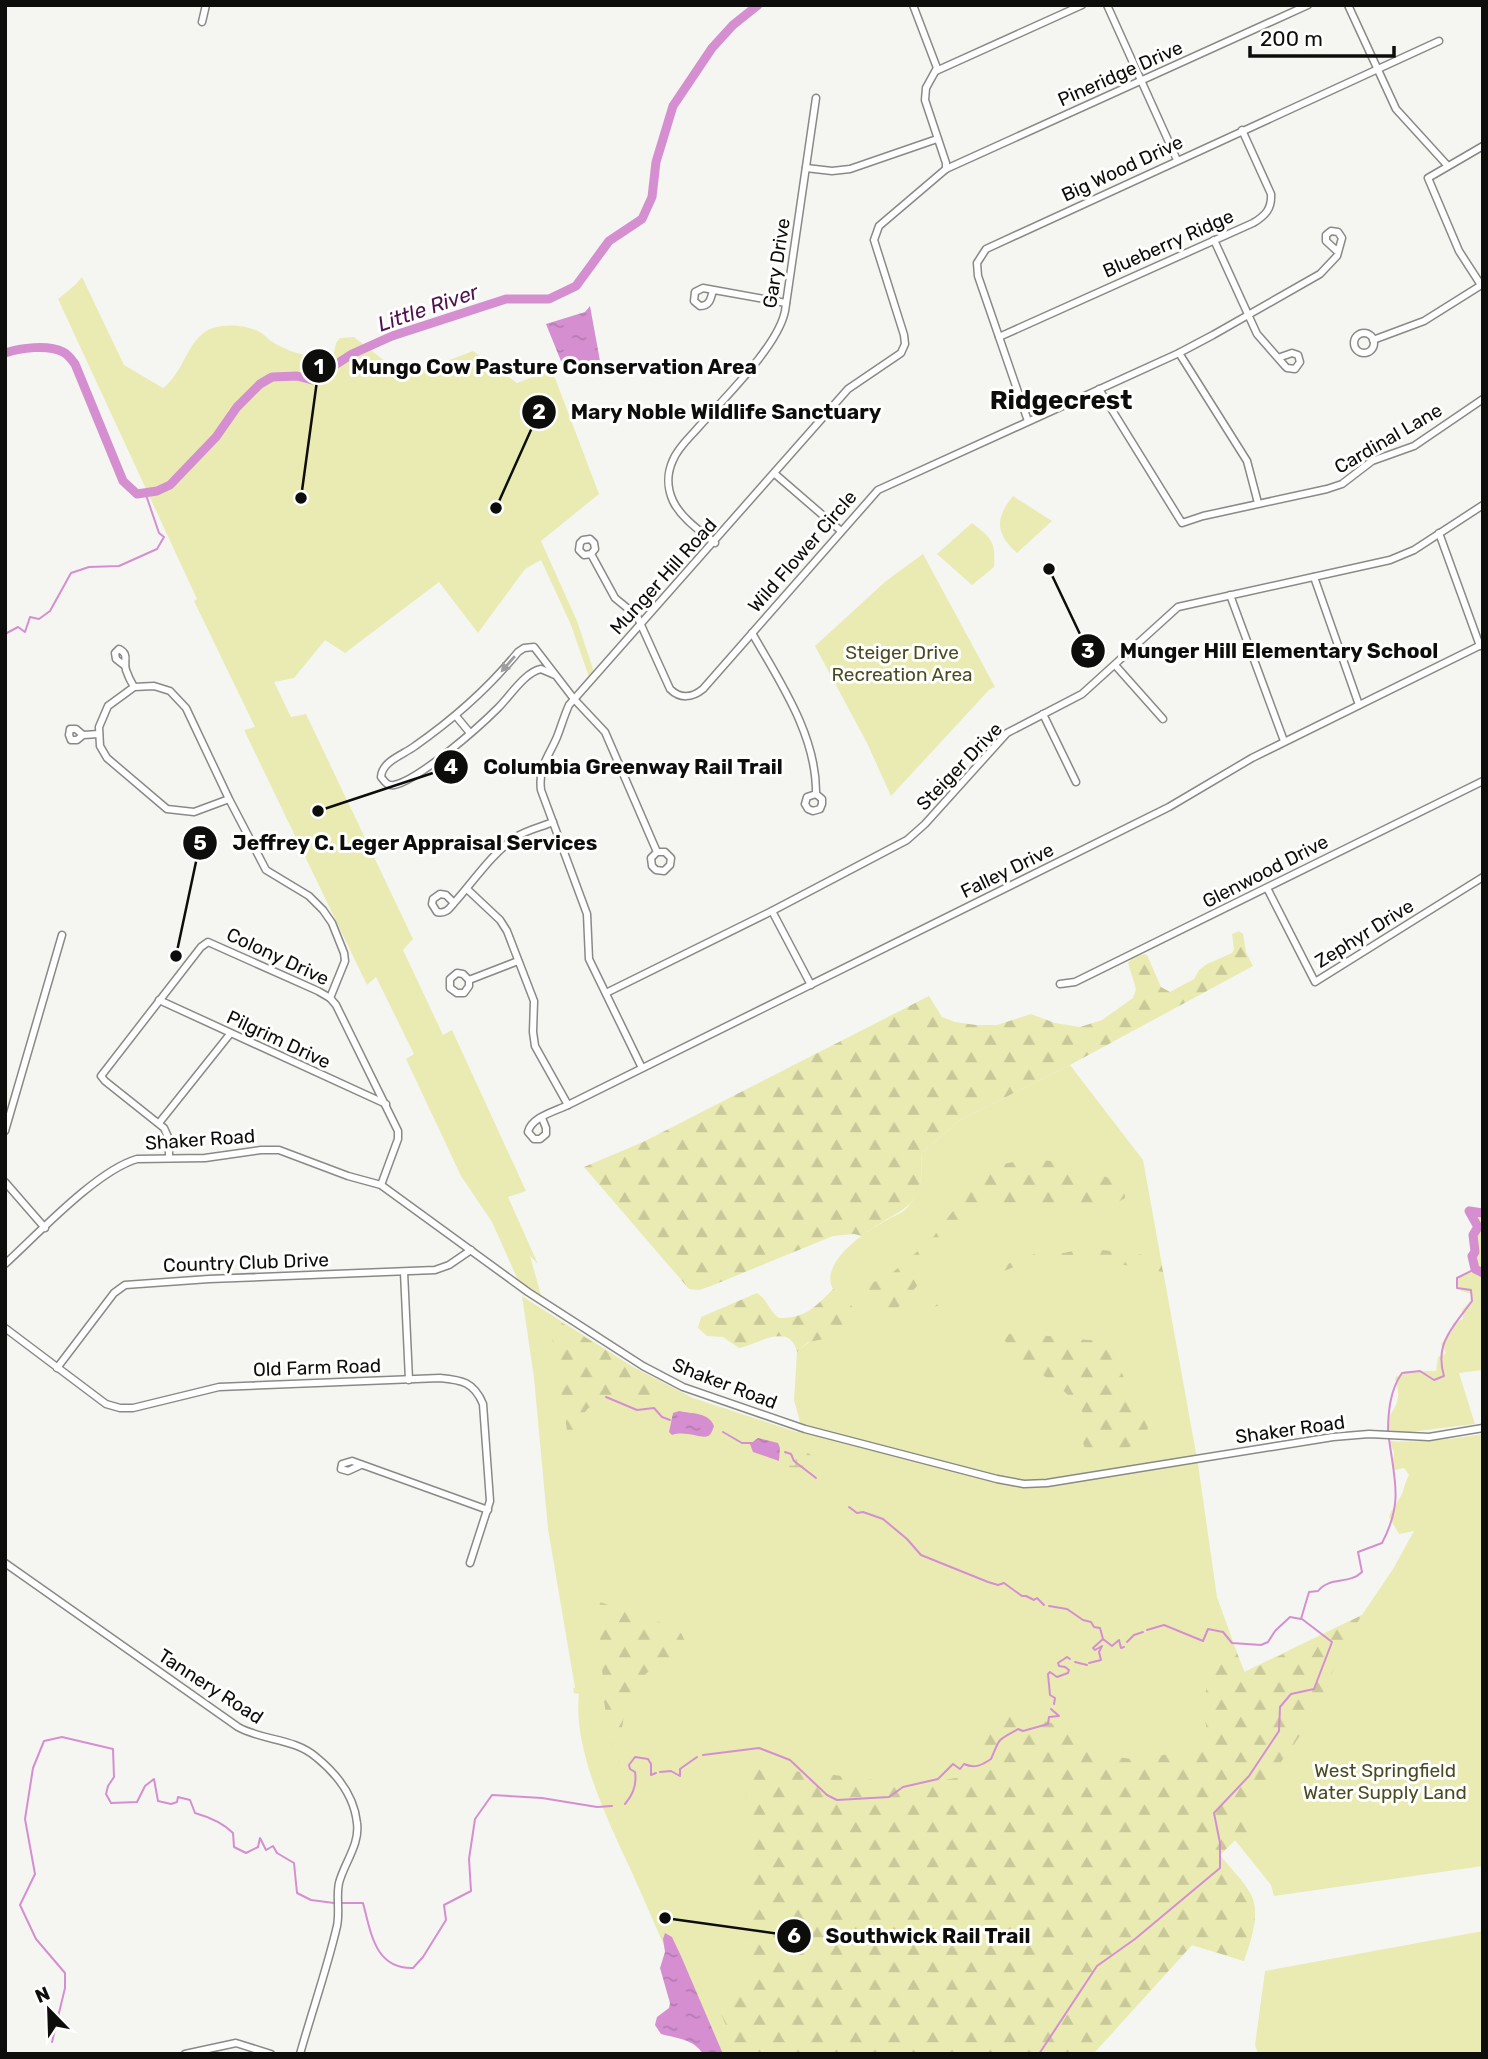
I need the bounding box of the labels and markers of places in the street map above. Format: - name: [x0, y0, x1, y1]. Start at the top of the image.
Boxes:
- callout: Mungo Cow Pasture Conservation Area: [302, 345, 772, 387]
- callout: Mary Noble Wildlife Sanctuary: [521, 391, 895, 433]
- callout: Munger Hill Elementary School: [1071, 630, 1453, 672]
- callout: Columbia Greenway Rail Trail: [433, 746, 797, 788]
- callout: Jeffrey C. Leger Appraisal Services: [183, 822, 612, 864]
- callout: Southwick Rail Trail: [777, 1915, 1045, 1957]

